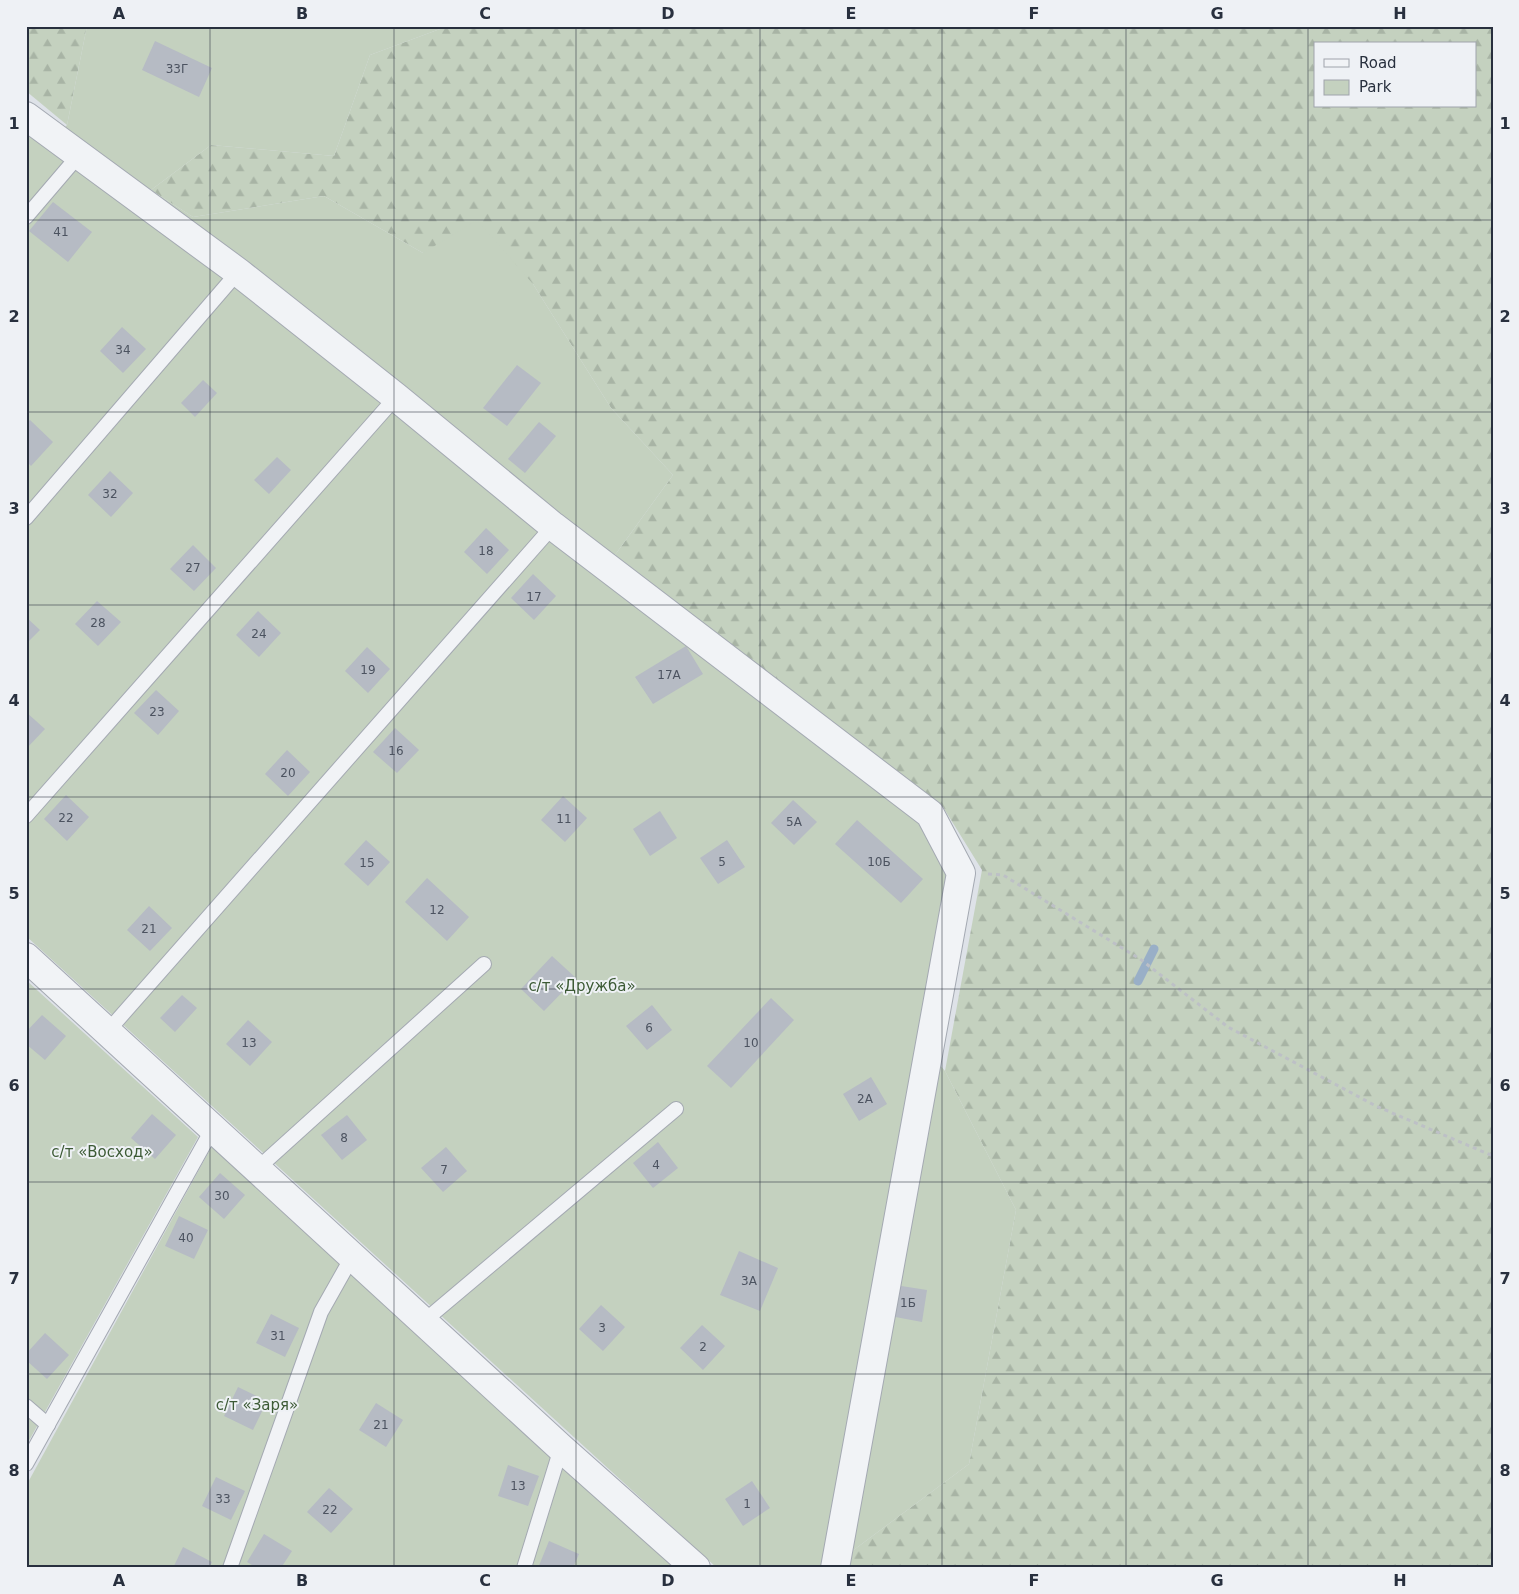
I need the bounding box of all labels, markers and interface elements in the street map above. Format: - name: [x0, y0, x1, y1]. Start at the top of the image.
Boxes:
- text: A: [113, 4, 126, 23]
- text: B: [296, 4, 308, 23]
- text: C: [479, 4, 491, 23]
- text: D: [661, 4, 675, 23]
- text: E: [846, 4, 856, 23]
- text: F: [1029, 4, 1039, 23]
- text: G: [1210, 4, 1224, 23]
- text: H: [1393, 4, 1407, 23]
- legend: [1314, 42, 1476, 108]
- text: Road: [1359, 54, 1397, 72]
- house number: 33Г: [166, 62, 188, 76]
- text: Park: [1359, 78, 1392, 96]
- text: 1: [8, 114, 20, 133]
- text: 1: [1499, 114, 1511, 133]
- house number: 41: [53, 225, 69, 239]
- text: 2: [8, 307, 20, 326]
- text: 2: [1499, 307, 1511, 326]
- house number: 34: [115, 343, 131, 357]
- house number: 32: [102, 487, 118, 501]
- text: 3: [8, 499, 20, 518]
- text: 3: [1499, 499, 1511, 518]
- house number: 18: [478, 544, 494, 558]
- house number: 27: [185, 561, 201, 575]
- house number: 17: [526, 590, 542, 604]
- house number: 28: [90, 616, 106, 630]
- house number: 24: [251, 627, 267, 641]
- house number: 19: [360, 663, 376, 677]
- house number: 17А: [657, 668, 682, 682]
- text: 4: [8, 691, 20, 710]
- text: 4: [1499, 691, 1511, 710]
- house number: 23: [149, 705, 165, 719]
- house number: 16: [388, 744, 404, 758]
- house number: 20: [280, 766, 296, 780]
- house number: 22: [58, 811, 74, 825]
- house number: 11: [556, 812, 572, 826]
- house number: 5А: [786, 815, 803, 829]
- house number: 5: [718, 855, 726, 869]
- house number: 10Б: [867, 855, 891, 869]
- house number: 15: [359, 856, 375, 870]
- text: 5: [8, 884, 20, 903]
- text: 5: [1499, 884, 1511, 903]
- house number: 12: [429, 903, 445, 917]
- house number: 21: [141, 922, 157, 936]
- park label: с/т «Дружба»: [528, 977, 636, 995]
- house number: 6: [645, 1021, 653, 1035]
- house number: 13: [241, 1036, 257, 1050]
- house number: 10: [743, 1036, 759, 1050]
- text: 6: [8, 1076, 20, 1095]
- text: 6: [1499, 1076, 1511, 1095]
- house number: 2А: [857, 1092, 874, 1106]
- house number: 8: [340, 1131, 348, 1145]
- park label: с/т «Восход»: [51, 1143, 153, 1161]
- house number: 4: [652, 1158, 660, 1172]
- house number: 7: [440, 1163, 448, 1177]
- house number: 30: [214, 1189, 230, 1203]
- house number: 40: [178, 1231, 194, 1245]
- text: 7: [8, 1269, 20, 1288]
- text: 7: [1499, 1269, 1511, 1288]
- house number: 3А: [741, 1274, 758, 1288]
- house number: 1Б: [900, 1296, 916, 1310]
- house number: 3: [598, 1321, 606, 1335]
- house number: 31: [270, 1329, 286, 1343]
- house number: 2: [699, 1340, 707, 1354]
- park label: с/т «Заря»: [216, 1396, 298, 1414]
- house number: 21: [373, 1418, 389, 1432]
- text: 8: [8, 1461, 20, 1480]
- text: 8: [1499, 1461, 1511, 1480]
- house number: 13: [510, 1479, 526, 1493]
- house number: 33: [215, 1492, 231, 1506]
- house number: 1: [743, 1497, 751, 1511]
- house number: 22: [322, 1503, 338, 1517]
- text: A: [113, 1571, 126, 1590]
- text: B: [296, 1571, 308, 1590]
- text: C: [479, 1571, 491, 1590]
- text: D: [661, 1571, 675, 1590]
- text: E: [846, 1571, 856, 1590]
- text: F: [1029, 1571, 1039, 1590]
- text: G: [1210, 1571, 1224, 1590]
- text: H: [1393, 1571, 1407, 1590]

